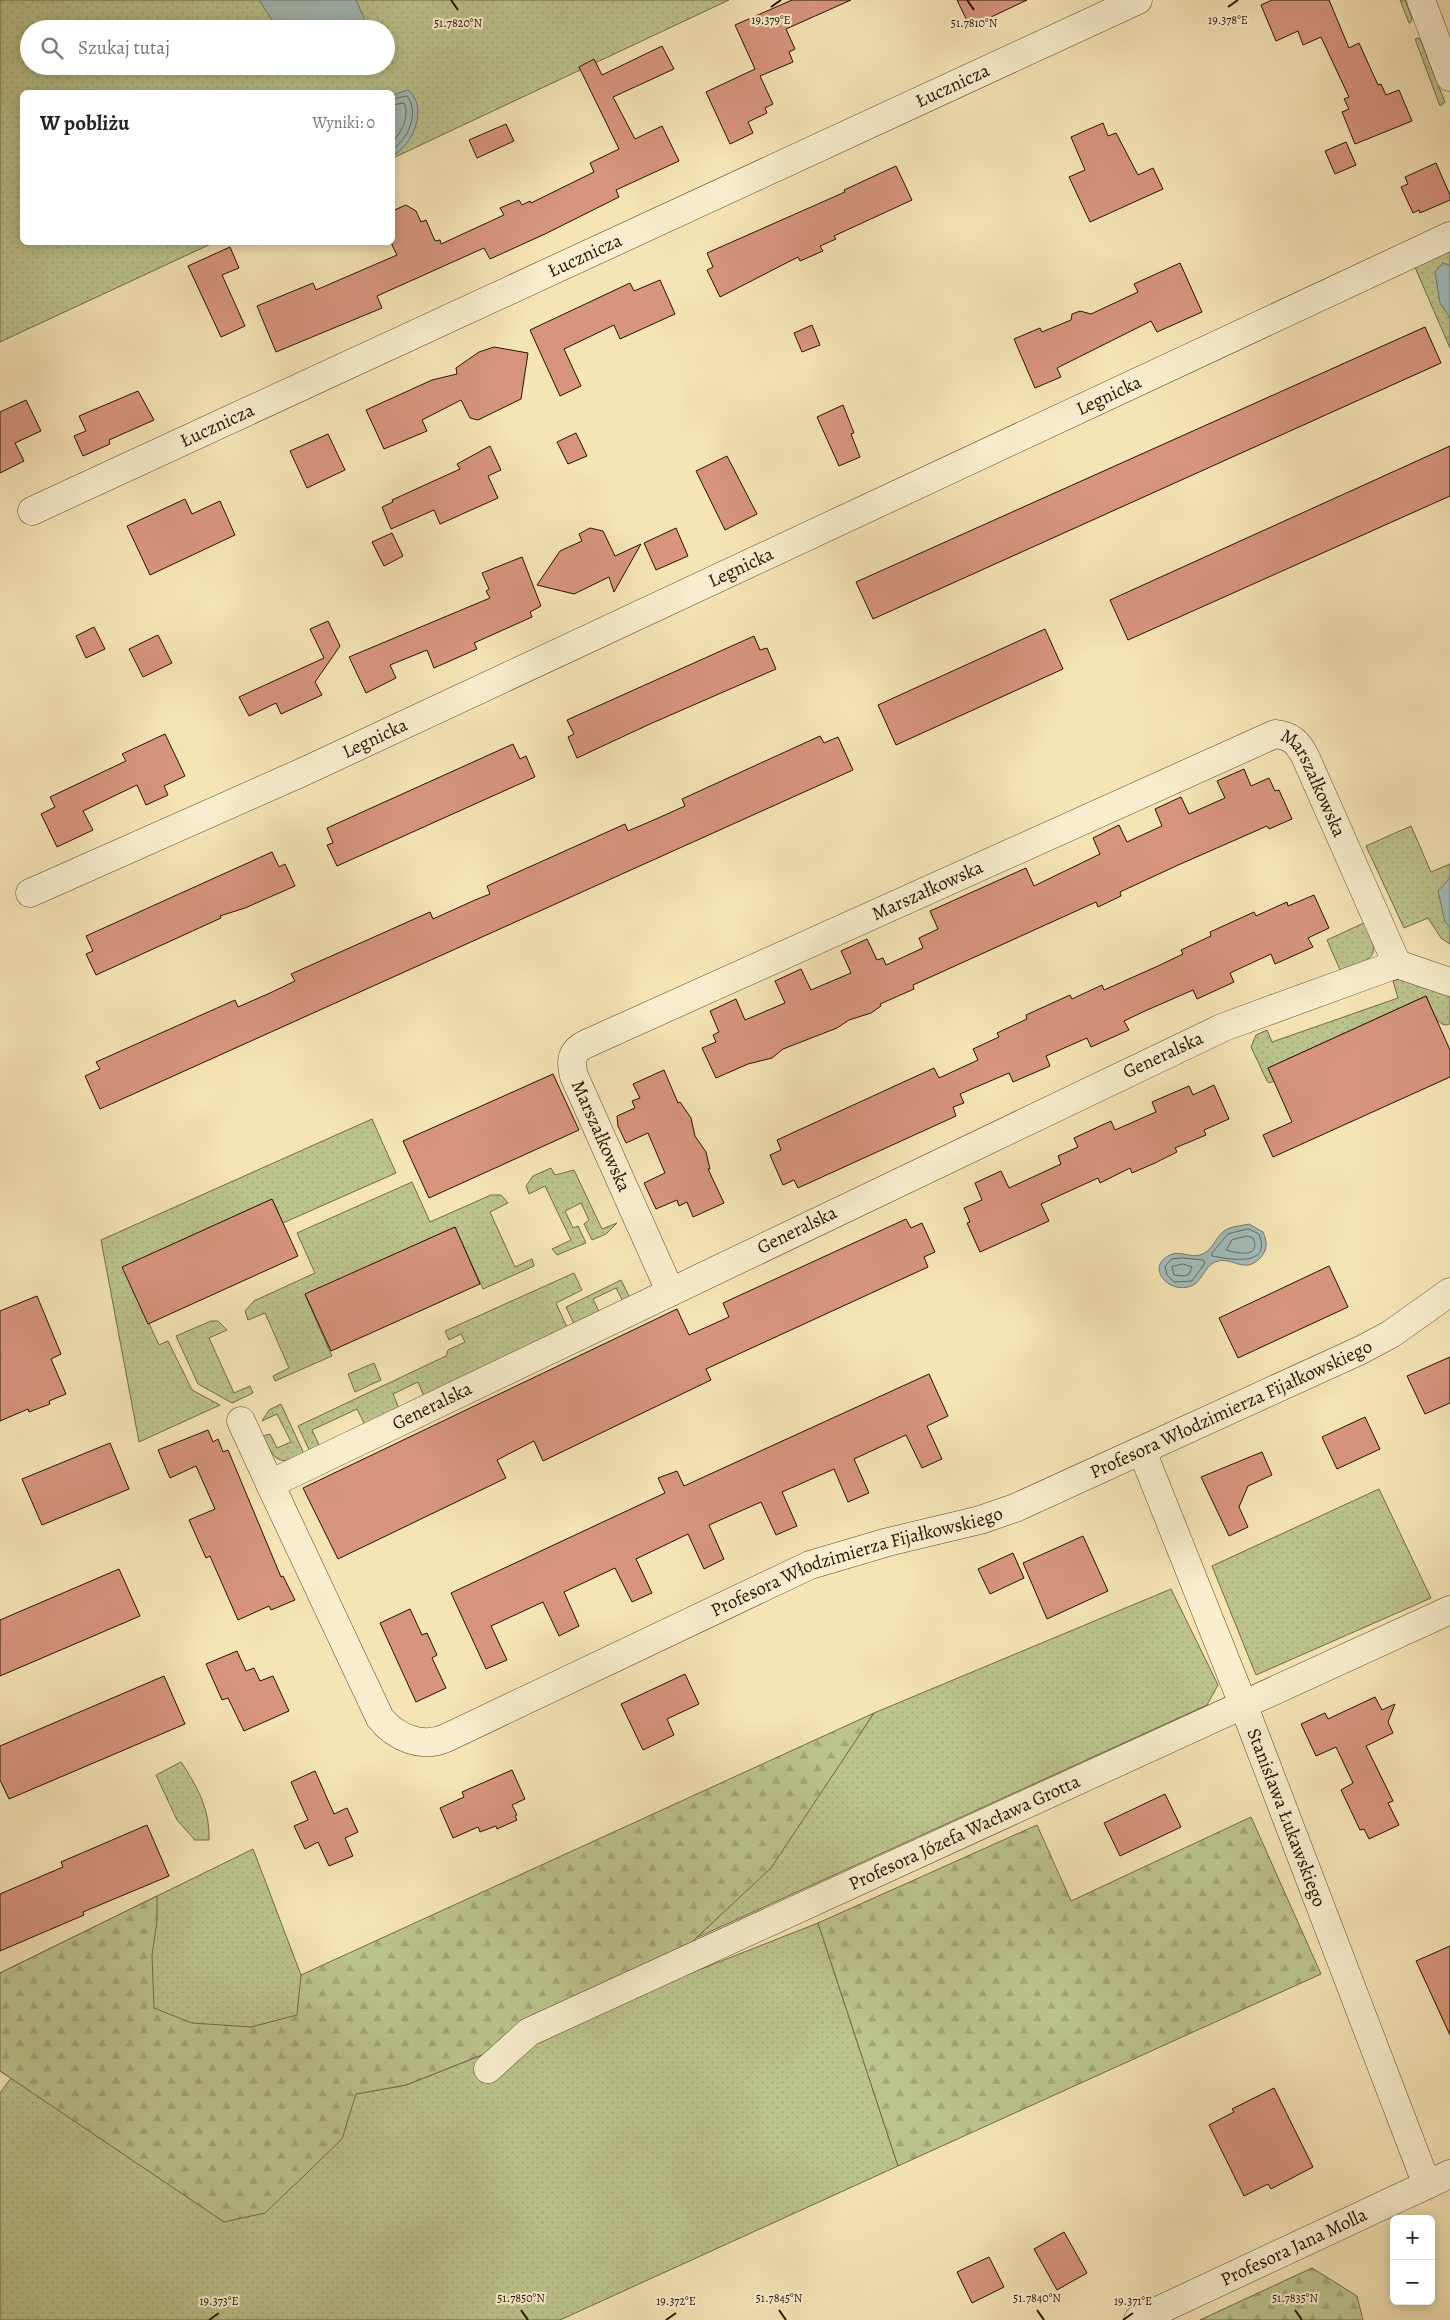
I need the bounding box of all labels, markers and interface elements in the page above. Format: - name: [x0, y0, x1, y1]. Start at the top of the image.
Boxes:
- text: 19.379°E: [751, 12, 791, 28]
- text: 19.378°E: [1208, 12, 1248, 28]
- text: 51.7820°N: [434, 15, 482, 31]
- text: 51.7810°N: [951, 15, 998, 31]
- search box: [20, 20, 395, 75]
- icon: search: [38, 34, 66, 62]
- text: Szukaj tutaj: [78, 35, 170, 61]
- street label: Łucznicza: [911, 57, 994, 114]
- text: W pobliżu: [40, 109, 129, 137]
- text: Wyniki: 0: [312, 112, 375, 134]
- street label: Łucznicza: [544, 227, 626, 284]
- street label: Legnicka: [1072, 369, 1146, 422]
- street label: Łucznicza: [176, 397, 259, 454]
- street label: Legnicka: [704, 541, 778, 594]
- street label: Legnicka: [338, 712, 412, 765]
- street label: Marszałkowska: [1276, 723, 1352, 841]
- street label: Marszałkowska: [867, 854, 987, 927]
- street label: Generalska: [1119, 1025, 1208, 1085]
- street label: Marszałkowska: [565, 1076, 637, 1196]
- street label: Generalska: [753, 1199, 841, 1261]
- street label: Profesora Włodzimierza Fijałkowskiego: [1086, 1333, 1377, 1485]
- street label: Generalska: [388, 1375, 476, 1437]
- street label: Profesora Włodzimierza Fijałkowskiego: [706, 1500, 1006, 1623]
- street label: Stanisława Łukawskiego: [1240, 1724, 1332, 1911]
- street label: Profesora Józefa Wacława Grotta: [844, 1768, 1084, 1897]
- street label: Profesora Jana Molla: [1216, 2202, 1371, 2293]
- map controls: [1390, 2215, 1435, 2305]
- button: +: [1390, 2215, 1435, 2260]
- button: −: [1390, 2260, 1435, 2305]
- text: 51.7850°N: [497, 2290, 545, 2306]
- text: 51.7845°N: [756, 2290, 803, 2306]
- text: 51.7840°N: [1013, 2290, 1061, 2306]
- text: 51.7835°N: [1272, 2290, 1318, 2306]
- text: 19.373°E: [200, 2293, 238, 2309]
- text: 19.372°E: [656, 2293, 696, 2309]
- text: 19.371°E: [1114, 2293, 1152, 2309]

